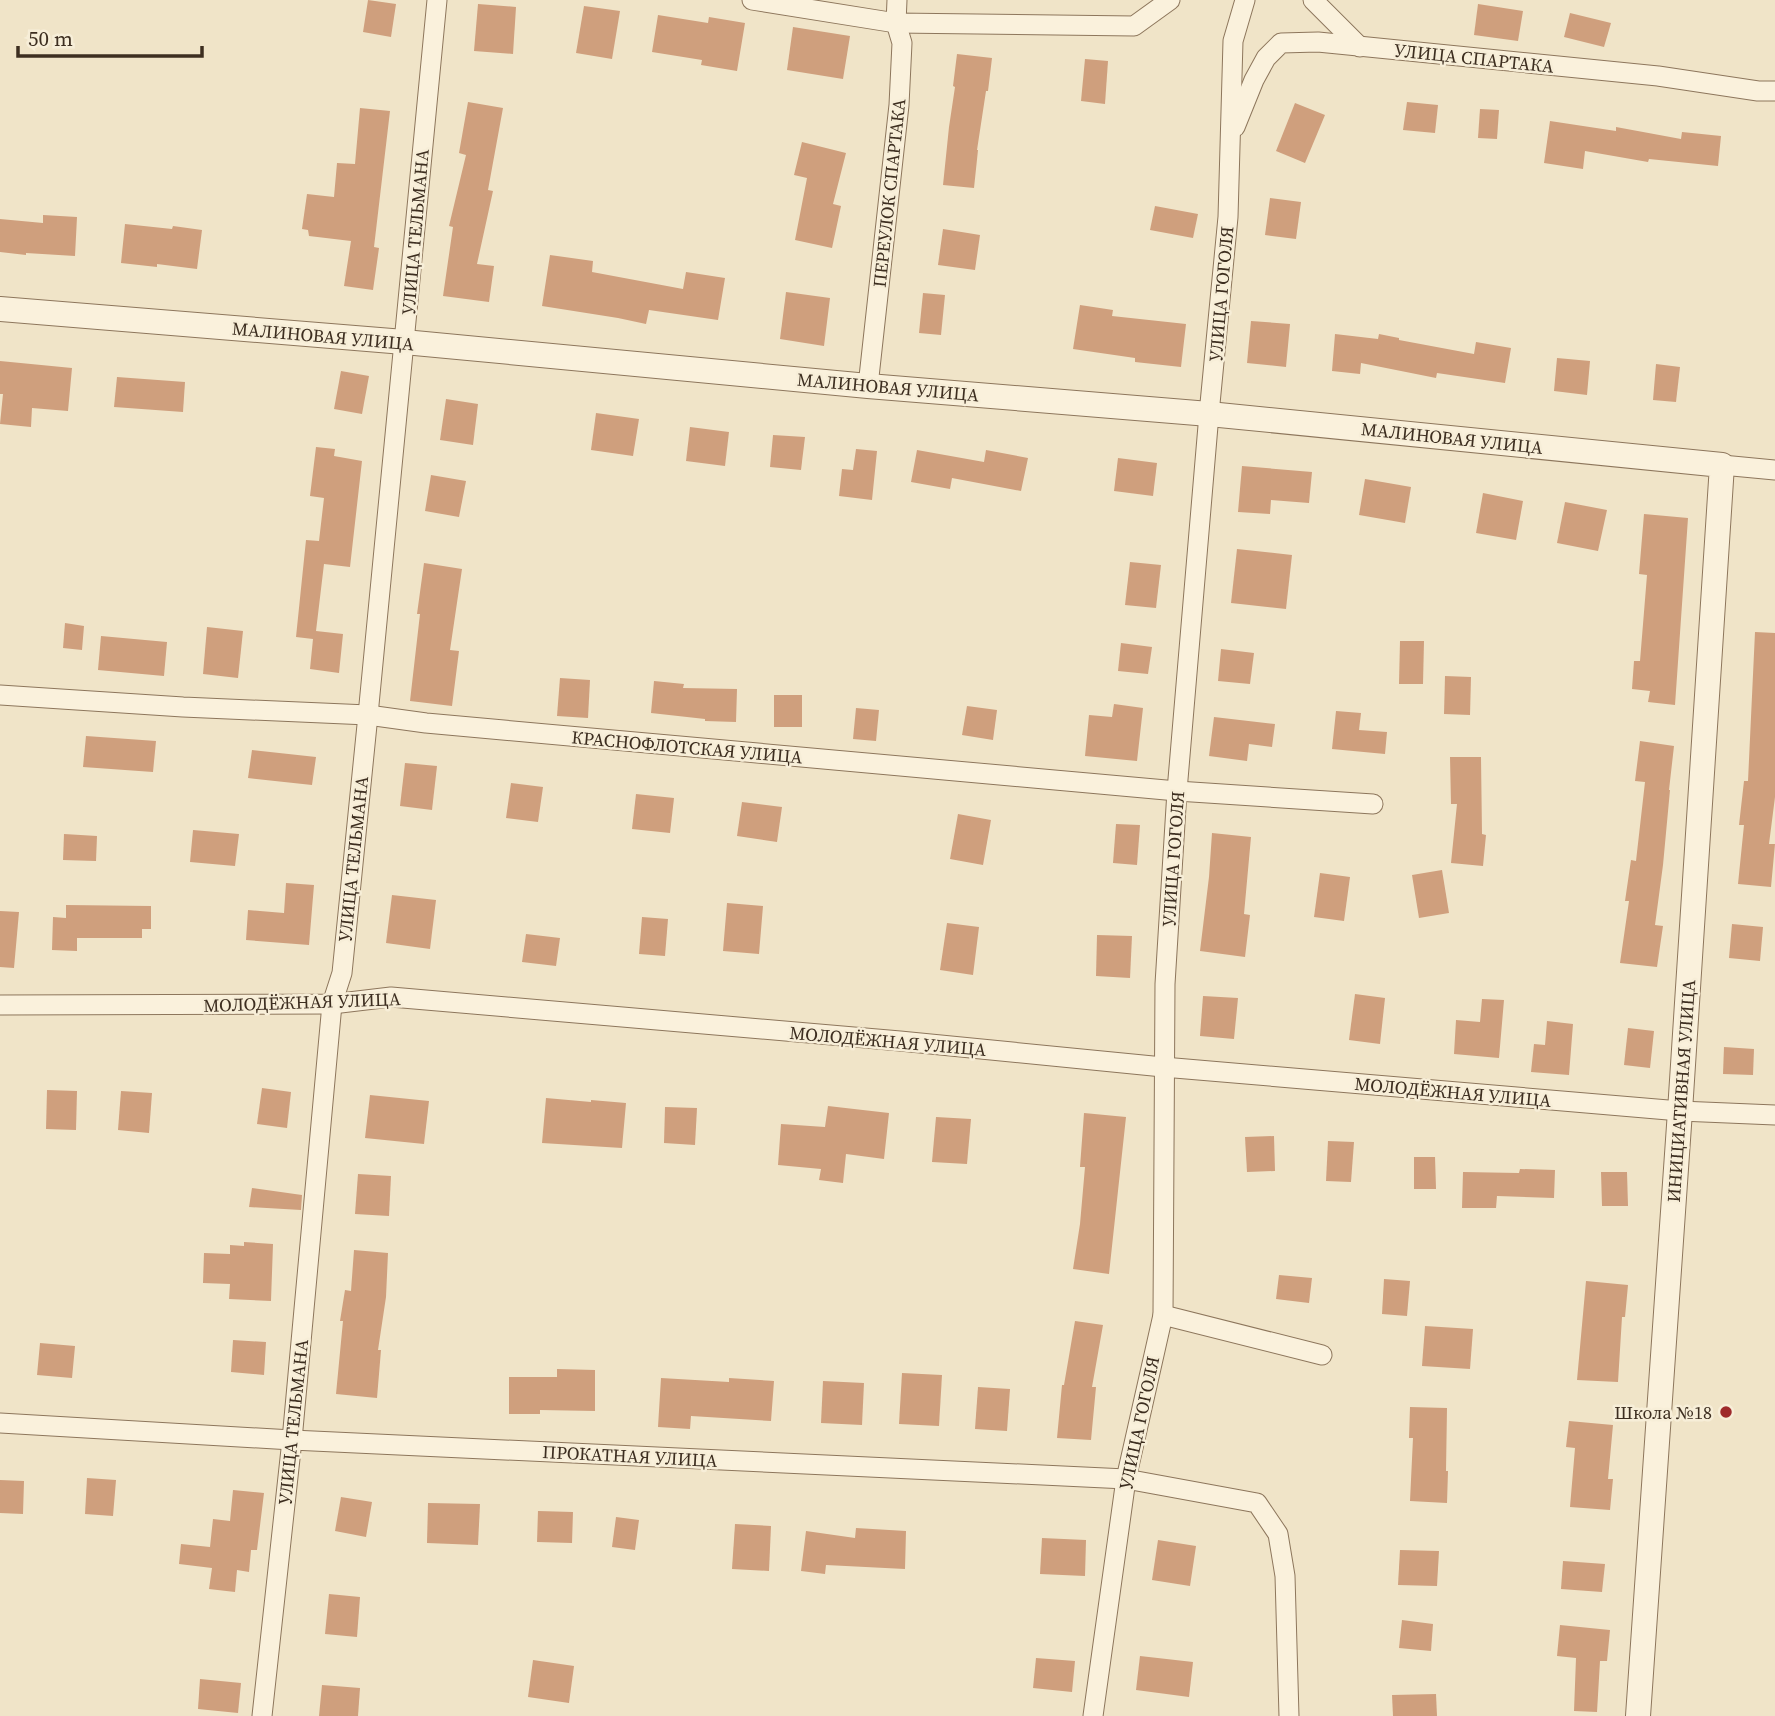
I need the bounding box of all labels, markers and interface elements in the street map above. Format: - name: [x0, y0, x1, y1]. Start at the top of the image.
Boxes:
- scale bar: [18, 14, 201, 58]
- text: 50 m: [28, 24, 73, 53]
- street label: УЛИЦА СПАРТАКА: [1393, 37, 1555, 79]
- street label: ПЕРЕУЛОК СПАРТАКА: [867, 97, 911, 289]
- street label: УЛИЦА ТЕЛЬМАНА: [395, 148, 435, 316]
- street label: УЛИЦА ГОГОЛЯ: [1203, 225, 1239, 363]
- street label: МАЛИНОВАЯ УЛИЦА: [231, 316, 415, 356]
- street label: МАЛИНОВАЯ УЛИЦА: [796, 367, 980, 407]
- street label: МАЛИНОВАЯ УЛИЦА: [1360, 416, 1544, 460]
- street label: КРАСНОФЛОТСКАЯ УЛИЦА: [570, 724, 804, 770]
- street label: УЛИЦА ТЕЛЬМАНА: [332, 775, 374, 943]
- street label: УЛИЦА ГОГОЛЯ: [1156, 790, 1190, 928]
- street label: ИНИЦИАТИВНАЯ УЛИЦА: [1661, 979, 1701, 1203]
- street label: МОЛОДЁЖНАЯ УЛИЦА: [203, 986, 401, 1018]
- street label: МОЛОДЁЖНАЯ УЛИЦА: [789, 1020, 987, 1062]
- street label: МОЛОДЁЖНАЯ УЛИЦА: [1354, 1071, 1552, 1113]
- street label: УЛИЦА ТЕЛЬМАНА: [272, 1338, 314, 1506]
- street label: УЛИЦА ГОГОЛЯ: [1113, 1354, 1165, 1492]
- place label: Школа №18: [1614, 1400, 1712, 1425]
- marker: Школа №18: [1718, 1404, 1734, 1420]
- street label: ПРОКАТНАЯ УЛИЦА: [542, 1439, 718, 1473]

